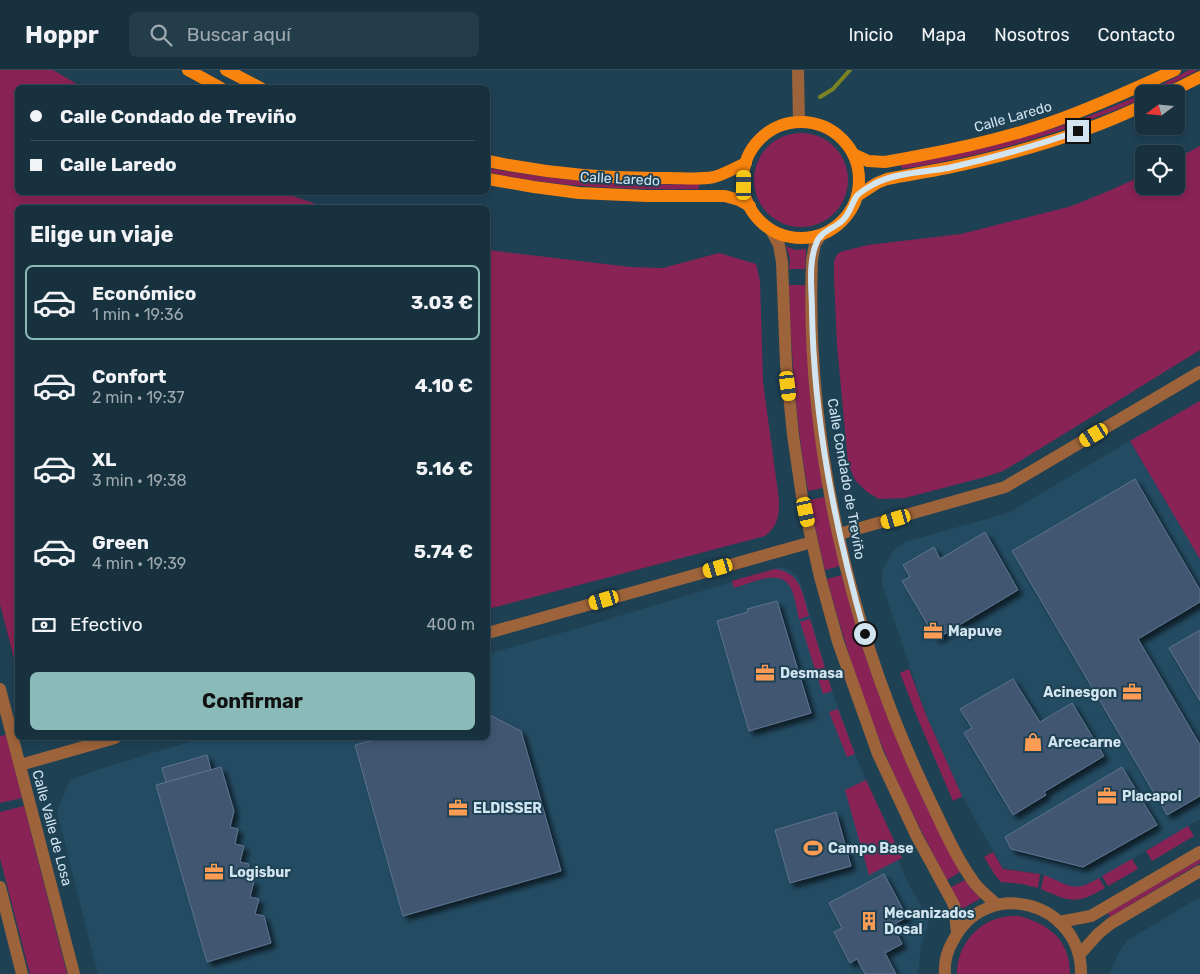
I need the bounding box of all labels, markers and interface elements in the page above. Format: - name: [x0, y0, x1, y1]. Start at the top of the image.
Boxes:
- search box: [129, 12, 479, 57]
- text: Hoppr: [25, 21, 99, 49]
- icon: search: [147, 21, 175, 49]
- text: Buscar aquí: [187, 23, 291, 46]
- text: Inicio: [848, 24, 893, 46]
- text: Mapa: [921, 24, 966, 46]
- text: Nosotros: [994, 24, 1070, 46]
- text: Contacto: [1098, 24, 1175, 46]
- north arrow: [1135, 85, 1185, 135]
- map controls: [1135, 85, 1185, 195]
- street label: Calle Laredo: [972, 98, 1054, 136]
- text: Calle Condado de Treviño: [60, 105, 297, 128]
- route end: [1067, 120, 1089, 142]
- button: locate: [1135, 145, 1185, 195]
- text: Calle Laredo: [60, 153, 177, 176]
- street label: Calle Laredo: [580, 168, 660, 190]
- car: [736, 170, 751, 200]
- text: Elige un viaje: [30, 221, 174, 248]
- icon: car: [32, 280, 77, 325]
- text: Económico: [92, 282, 196, 305]
- text: 3.03 €: [411, 291, 473, 314]
- text: 1 min · 19:36: [92, 305, 183, 324]
- icon: car: [32, 363, 77, 408]
- text: Confort: [92, 365, 166, 388]
- car: [778, 370, 797, 402]
- text: 4.10 €: [415, 374, 473, 397]
- text: 2 min · 19:37: [92, 388, 184, 407]
- street label: Calle Condado de Treviño: [823, 397, 869, 561]
- car: [1077, 421, 1110, 449]
- icon: car: [32, 446, 77, 491]
- text: XL: [92, 448, 116, 471]
- text: 5.16 €: [416, 457, 473, 480]
- text: 3 min · 19:38: [92, 471, 187, 490]
- car: [795, 496, 816, 528]
- car: [879, 508, 912, 530]
- icon: car: [32, 529, 77, 574]
- text: Green: [92, 531, 149, 554]
- text: 5.74 €: [414, 540, 473, 563]
- text: 4 min · 19:39: [92, 554, 186, 573]
- car: [701, 557, 734, 579]
- car: [587, 589, 620, 611]
- icon: cash: [30, 611, 58, 639]
- text: Efectivo: [70, 613, 143, 636]
- text: 400 m: [427, 615, 475, 634]
- office icon: Mapuve: [922, 620, 944, 642]
- route start: [854, 623, 876, 645]
- place label: Mapuve: [948, 623, 1002, 640]
- office icon: Desmasa: [754, 662, 776, 684]
- place label: Desmasa: [780, 665, 843, 682]
- button: Confirmar: [30, 672, 475, 730]
- office icon: Acinesgon: [1121, 681, 1143, 703]
- place label: Acinesgon: [1043, 684, 1117, 701]
- shop icon: Arcecarne: [1022, 731, 1044, 753]
- place label: Arcecarne: [1048, 734, 1121, 751]
- street label: Calle Valle de Losa: [28, 768, 76, 888]
- office icon: Placapol: [1096, 785, 1118, 807]
- place label: Placapol: [1122, 788, 1182, 805]
- office icon: ELDISSER: [447, 797, 469, 819]
- place label: ELDISSER: [473, 800, 542, 817]
- sports icon: Campo Base: [802, 837, 824, 859]
- place label: Campo Base: [828, 840, 913, 857]
- office icon: Logisbur: [203, 861, 225, 883]
- place label: Logisbur: [229, 864, 291, 881]
- place label: Mecanizados Dosal: [884, 905, 975, 938]
- building icon: Mecanizados Dosal: [858, 910, 880, 932]

